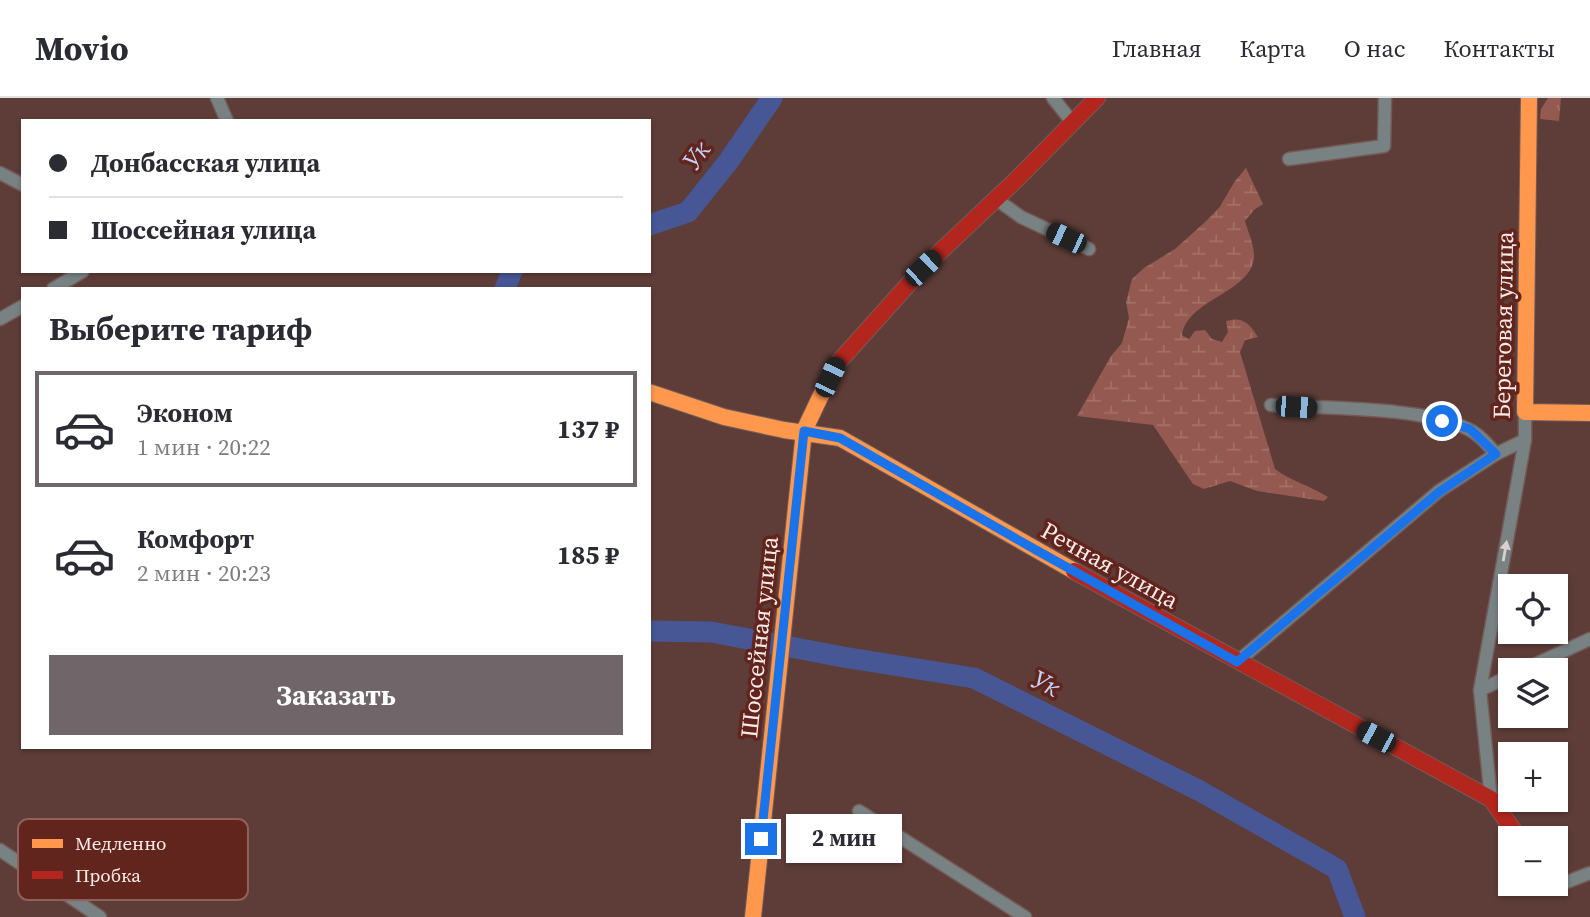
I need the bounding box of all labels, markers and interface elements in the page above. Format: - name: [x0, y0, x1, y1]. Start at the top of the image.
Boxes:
- text: Movio: [35, 26, 129, 71]
- text: Главная: [1112, 32, 1201, 65]
- text: Карта: [1239, 32, 1306, 65]
- text: О нас: [1344, 32, 1405, 65]
- text: Контакты: [1443, 32, 1555, 65]
- water label: Ук: [673, 133, 719, 177]
- text: Донбасская улица: [91, 145, 320, 181]
- text: Шоссейная улица: [91, 212, 316, 248]
- car: [1043, 220, 1090, 256]
- street label: Береговая улица: [1485, 230, 1521, 419]
- car: [901, 246, 946, 290]
- text: Выберите тариф: [49, 307, 312, 351]
- car: [812, 354, 849, 400]
- text: Эконом: [137, 395, 233, 431]
- car: [1275, 395, 1318, 419]
- icon: car: [53, 398, 116, 461]
- route start: [1426, 405, 1458, 437]
- text: 137 ₽: [557, 411, 619, 447]
- text: 1 мин · 20:22: [137, 431, 271, 463]
- street label: Речная улица: [1035, 514, 1185, 617]
- text: Комфорт: [137, 521, 254, 557]
- icon: car: [53, 524, 116, 587]
- street label: Шоссейная улица: [732, 534, 786, 739]
- text: 185 ₽: [557, 537, 619, 573]
- one-way arrow: [1500, 540, 1511, 562]
- text: 2 мин · 20:23: [137, 557, 271, 589]
- map controls: [1498, 574, 1568, 896]
- button: locate: [1498, 574, 1568, 644]
- button: Заказать: [49, 655, 623, 735]
- button: layers: [1498, 658, 1568, 728]
- water label: Ук: [1026, 661, 1067, 705]
- car: [1353, 718, 1400, 756]
- button: +: [1498, 742, 1568, 812]
- callout: 2 мин: [786, 814, 901, 864]
- legend: [18, 819, 248, 900]
- text: 2 мин: [812, 822, 876, 854]
- route end: [745, 823, 777, 855]
- button: −: [1498, 826, 1568, 896]
- text: Медленно: [75, 830, 166, 856]
- text: Пробка: [75, 862, 141, 888]

